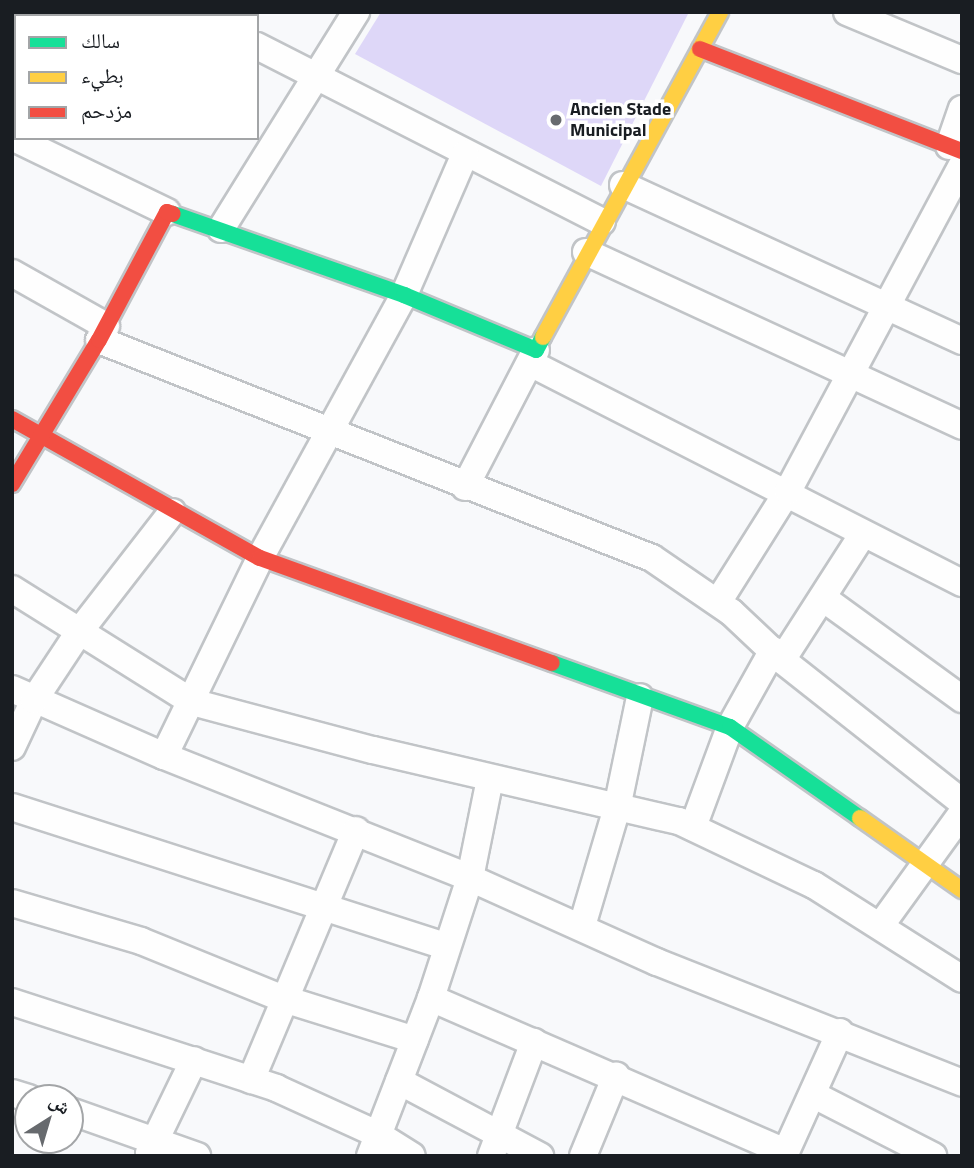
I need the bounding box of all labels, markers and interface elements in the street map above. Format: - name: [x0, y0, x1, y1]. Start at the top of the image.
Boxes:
- legend: [14, 14, 259, 140]
- text: سالك: [81, 24, 120, 56]
- text: بطيء: [81, 59, 124, 91]
- text: مزدحم: [81, 94, 132, 126]
- place label: Ancien Stade Municipal: [570, 99, 671, 142]
- marker: Ancien Stade Municipal: [548, 112, 564, 128]
- north arrow: [14, 1084, 84, 1154]
- text: ش: [44, 1086, 78, 1121]

